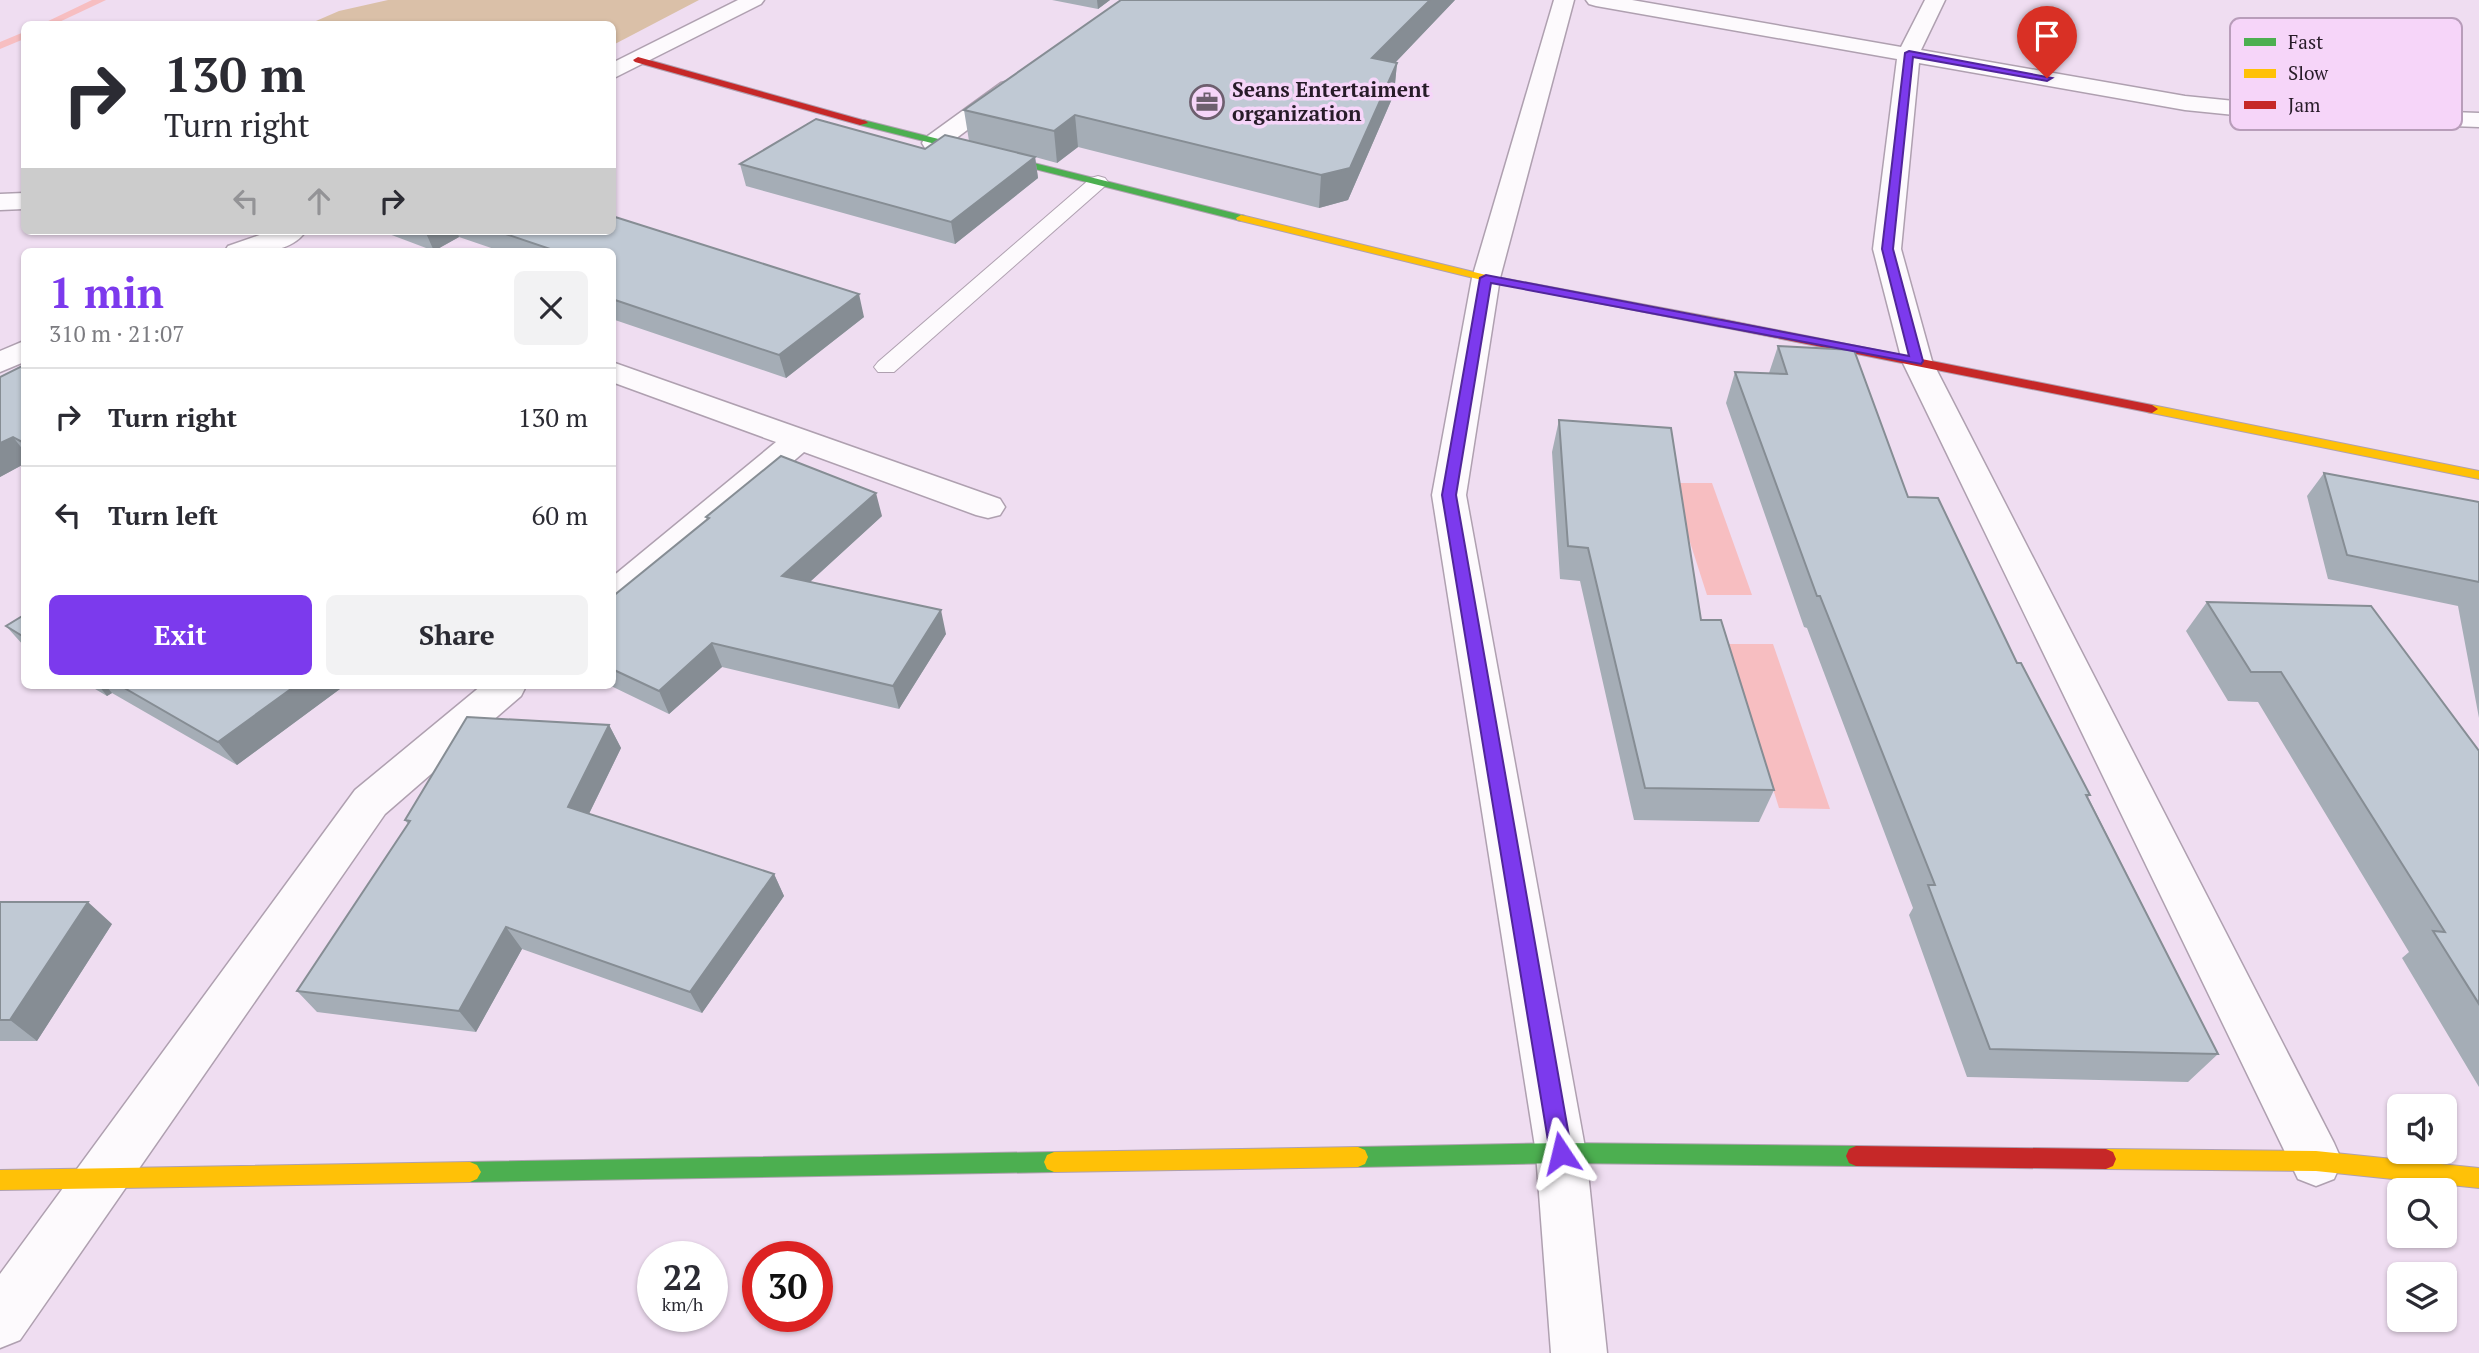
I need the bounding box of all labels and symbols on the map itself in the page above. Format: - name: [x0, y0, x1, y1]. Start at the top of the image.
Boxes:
- pin: [2017, 6, 2077, 78]
- legend: [2230, 18, 2462, 130]
- text: Fast: [2288, 29, 2323, 54]
- text: Slow: [2288, 60, 2329, 85]
- place label: Seans Entertaiment organization: [1232, 75, 1431, 127]
- office icon: Seans Entertaiment organization: [1188, 83, 1226, 121]
- text: Jam: [2288, 92, 2321, 117]
- position arrow: [1524, 1116, 1598, 1190]
- speed limit sign: 30: [742, 1241, 833, 1332]

